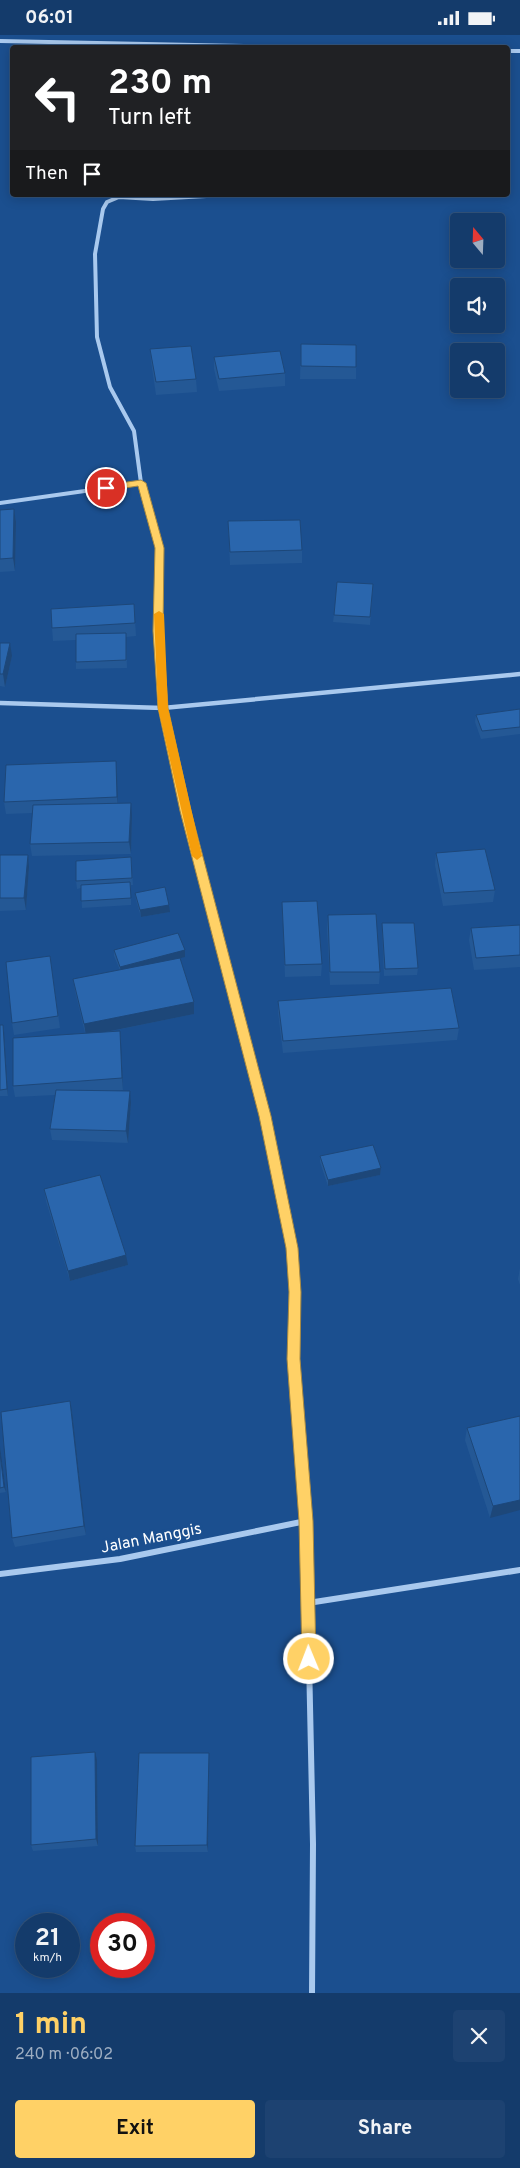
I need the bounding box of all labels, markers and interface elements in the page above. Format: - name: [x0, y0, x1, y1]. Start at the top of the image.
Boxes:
- text: 06:01: [25, 6, 74, 30]
- text: 230 m: [108, 62, 212, 106]
- icon: left: [25, 65, 90, 130]
- text: Turn left: [108, 105, 191, 132]
- icon: arrive: [78, 160, 106, 188]
- text: Then: [25, 162, 68, 186]
- north arrow: [450, 213, 505, 267]
- map controls: [450, 213, 505, 398]
- button: sound: [450, 278, 505, 333]
- button: search: [450, 343, 505, 398]
- pin: [85, 467, 127, 509]
- icon: arrive: [92, 474, 120, 502]
- street label: Jalan Manggis: [99, 1519, 204, 1559]
- position arrow: [282, 1632, 334, 1684]
- speed limit sign: 30: [90, 1913, 155, 1978]
- text: 21: [35, 1923, 60, 1955]
- text: km/h: [33, 1950, 62, 1966]
- text: 1 min: [15, 2007, 87, 2044]
- button: close: [453, 2010, 505, 2062]
- text: 240 m · 06:02: [15, 2045, 113, 2065]
- button: Exit: [15, 2100, 255, 2158]
- button: Share: [265, 2100, 505, 2158]

